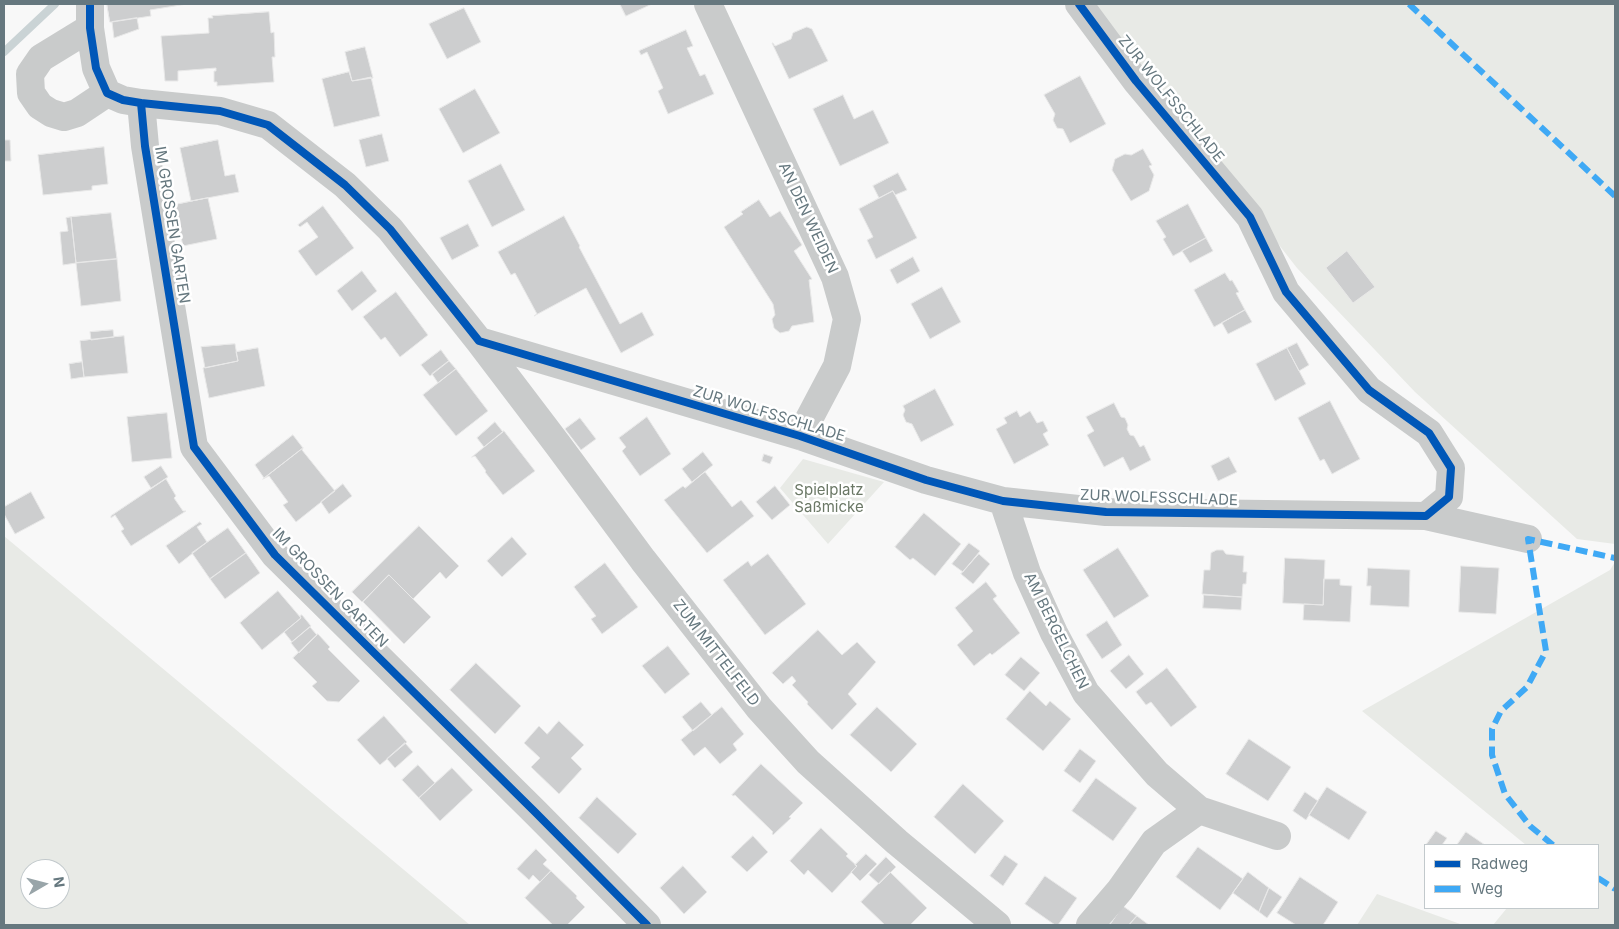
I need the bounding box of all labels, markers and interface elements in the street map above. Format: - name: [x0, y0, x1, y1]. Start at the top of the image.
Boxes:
- street label: ZUR WOLFSSCHLADE: [1114, 32, 1228, 166]
- street label: IM GROSSEN GARTEN: [151, 145, 193, 305]
- street label: AN DEN WEIDEN: [774, 160, 842, 276]
- street label: ZUR WOLFSSCHLADE: [691, 382, 847, 446]
- park label: Spielplatz Saßmicke: [794, 481, 864, 516]
- street label: ZUR WOLFSSCHLADE: [1080, 486, 1238, 510]
- street label: IM GROSSEN GARTEN: [268, 525, 392, 651]
- street label: AM BERGELCHEN: [1020, 570, 1092, 692]
- street label: ZUM MITTELFELD: [669, 596, 763, 710]
- legend: [1424, 844, 1599, 909]
- text: Radweg: [1471, 854, 1528, 873]
- north arrow: [20, 859, 70, 909]
- text: N: [50, 876, 69, 888]
- text: Weg: [1471, 879, 1503, 898]

